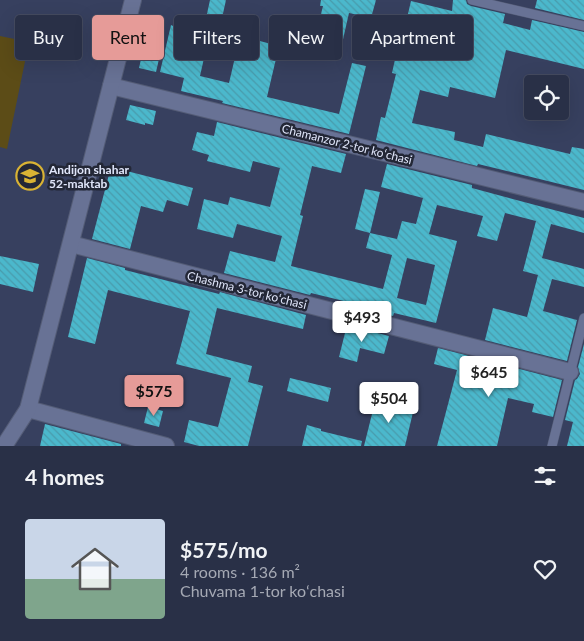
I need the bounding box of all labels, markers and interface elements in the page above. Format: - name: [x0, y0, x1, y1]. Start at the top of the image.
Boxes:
- chip: Buy: [15, 15, 82, 60]
- chip: Rent: [92, 15, 164, 60]
- chip: Filters: [174, 15, 259, 60]
- chip: New: [269, 15, 342, 60]
- chip: Apartment: [352, 15, 473, 60]
- map controls: [524, 75, 569, 120]
- button: locate: [524, 75, 569, 120]
- street label: Chamanzor 2-tor koʻchasi: [280, 121, 414, 167]
- school or university icon: Andijon shahar 52-maktab: [15, 161, 45, 191]
- place label: Andijon shahar 52-maktab: [48, 162, 130, 191]
- street label: Chashma 3-tor koʻchasi: [186, 268, 308, 312]
- pin: $493: [332, 300, 392, 343]
- text: $493: [343, 307, 381, 326]
- pin: $645: [459, 356, 519, 398]
- text: $645: [470, 362, 508, 381]
- pin: $575: [124, 374, 184, 417]
- text: $575: [135, 381, 173, 400]
- pin: $504: [359, 382, 419, 424]
- text: $504: [370, 388, 408, 407]
- icon: filters: [531, 462, 559, 490]
- text: 4 homes: [25, 464, 104, 489]
- text: $575/mo: [180, 537, 268, 562]
- icon: home: [65, 539, 125, 599]
- icon: heart: [531, 555, 559, 583]
- text: 4 rooms · 136 m²: [180, 562, 300, 581]
- text: Chuvama 1-tor koʻchasi: [180, 581, 345, 600]

